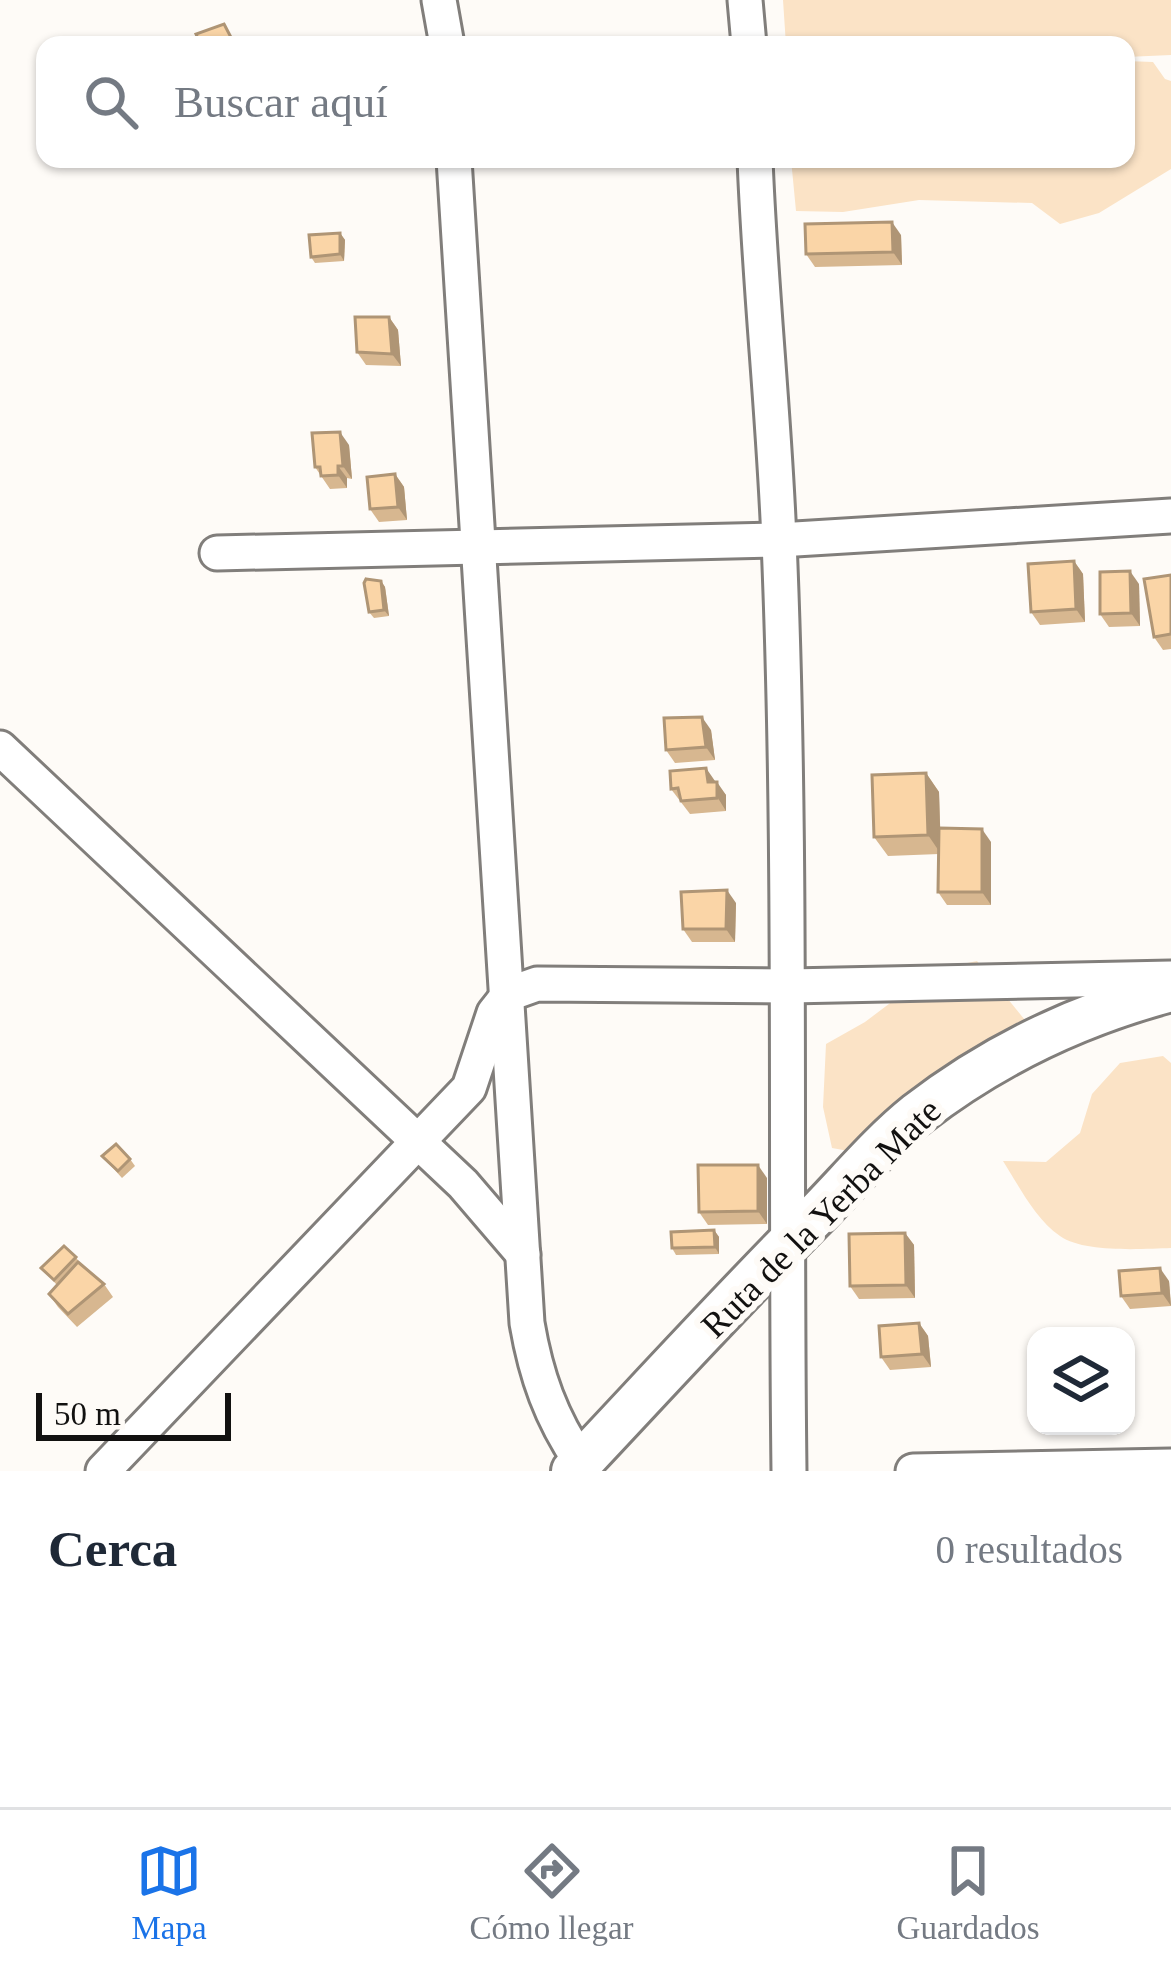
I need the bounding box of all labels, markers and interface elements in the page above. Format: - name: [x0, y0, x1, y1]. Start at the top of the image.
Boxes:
- search box: [36, 36, 1135, 168]
- icon: search: [78, 69, 144, 135]
- text: Buscar aquí: [174, 77, 388, 127]
- street label: Ruta de la Yerba Mate: [693, 1090, 949, 1346]
- map controls: [1027, 1327, 1135, 1435]
- button: layers: [1027, 1327, 1135, 1435]
- scale bar: [36, 1387, 231, 1440]
- text: 50 m: [54, 1396, 121, 1432]
- text: Cerca: [48, 1521, 177, 1577]
- text: 0 resultados: [936, 1528, 1123, 1571]
- tab: Mapa: [131, 1838, 207, 1947]
- tab: Cómo llegar: [470, 1838, 634, 1947]
- tab: Guardados: [897, 1838, 1040, 1947]

